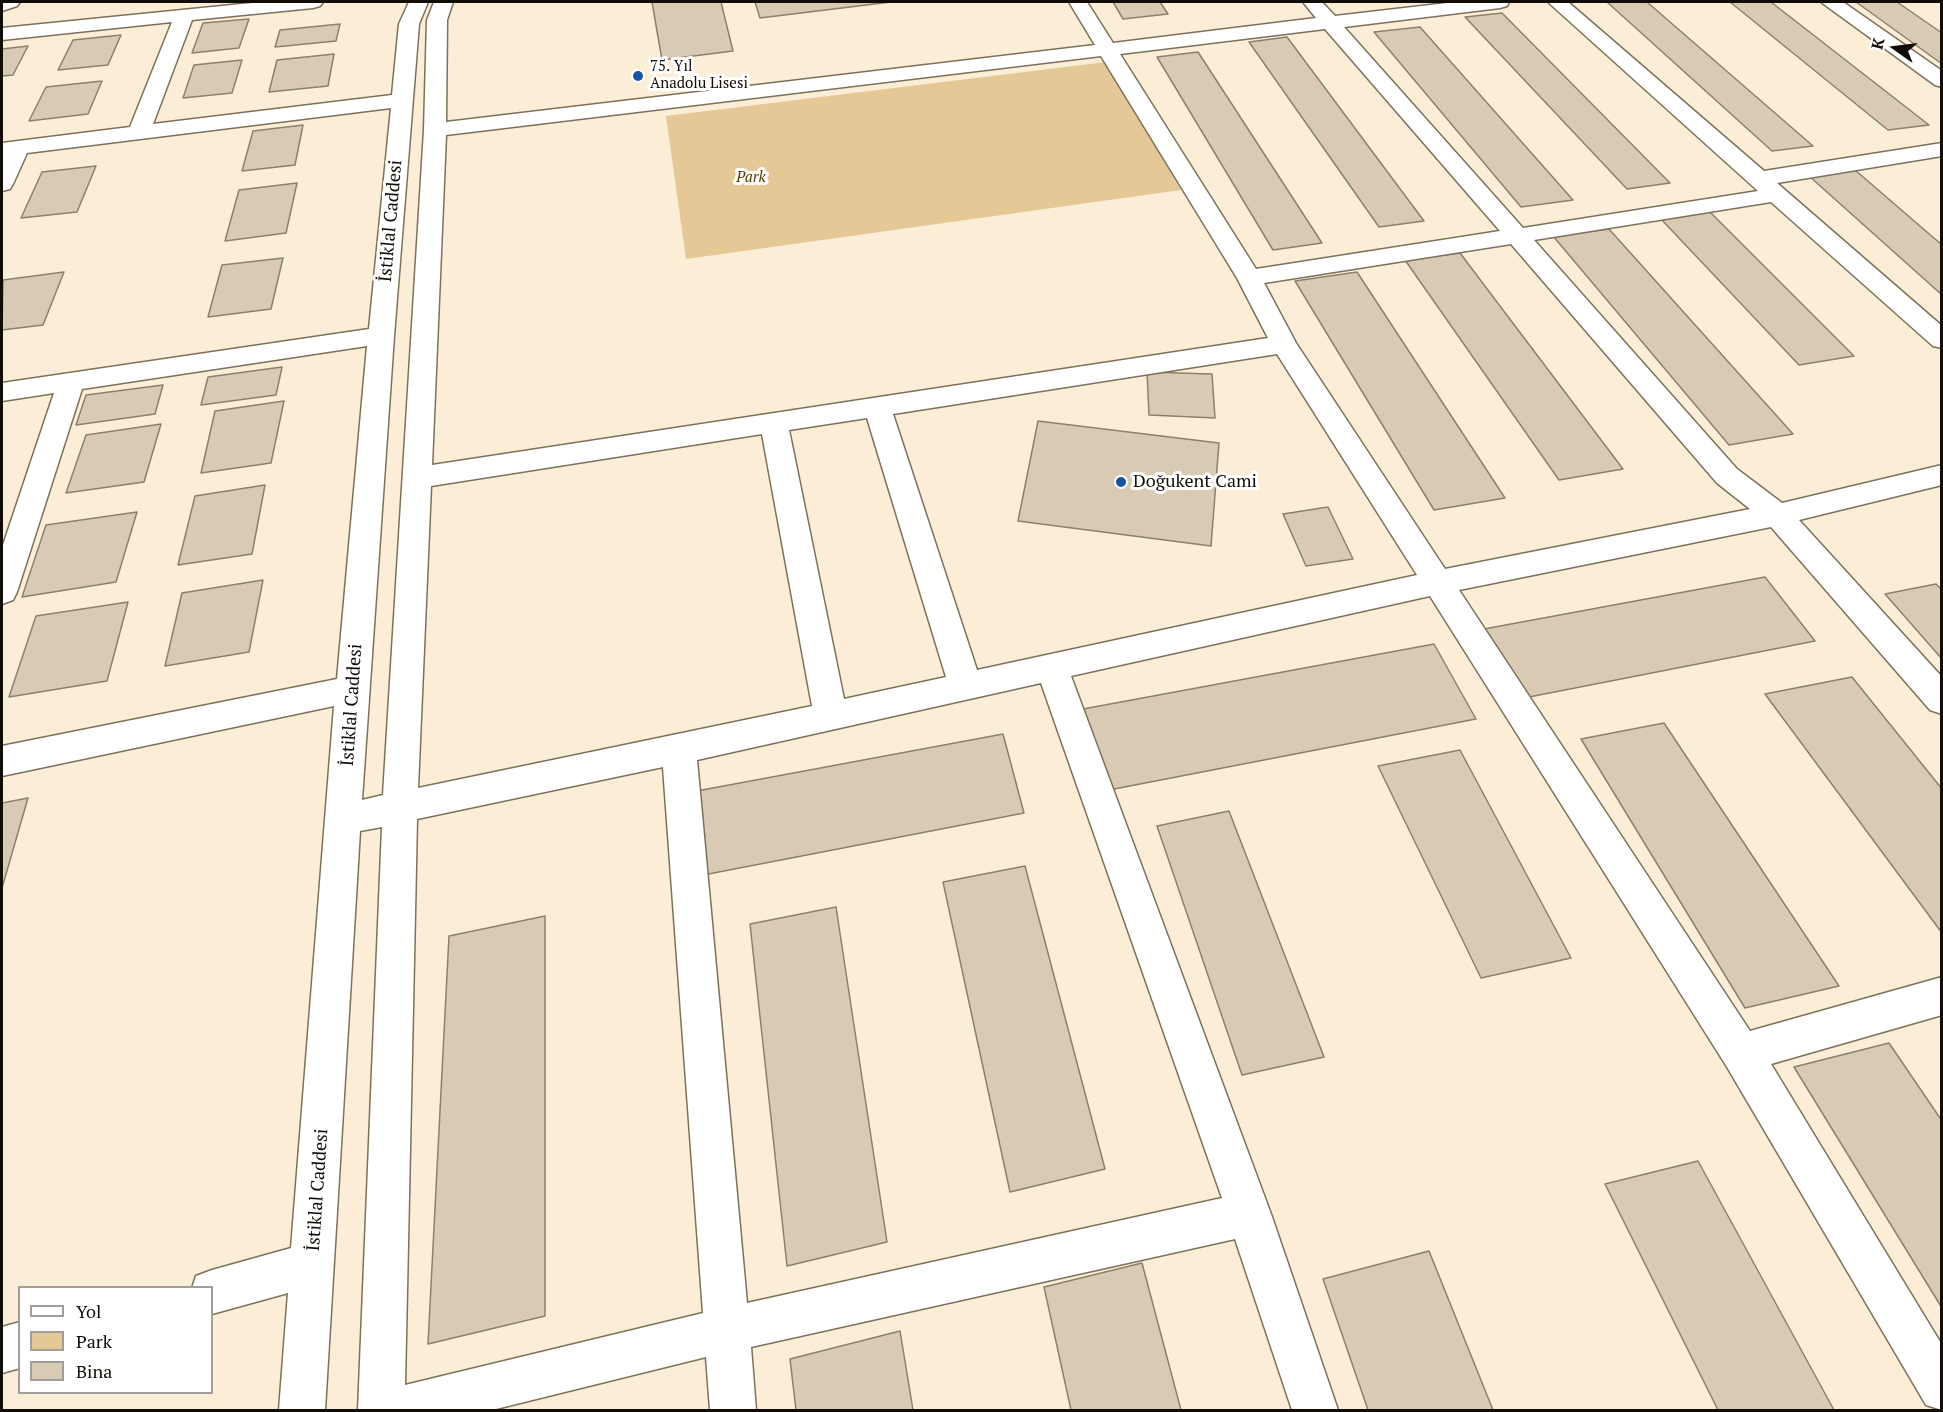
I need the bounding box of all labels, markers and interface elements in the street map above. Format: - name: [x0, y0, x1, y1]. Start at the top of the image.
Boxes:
- north arrow: [1865, 18, 1925, 78]
- text: K: [1865, 35, 1890, 52]
- place label: 75. Yıl Anadolu Lisesi: [650, 58, 748, 93]
- marker: 75. Yıl Anadolu Lisesi: [631, 69, 645, 83]
- street label: İstiklal Caddesi: [375, 159, 407, 283]
- park label: Park: [736, 169, 766, 187]
- place label: Doğukent Cami: [1133, 471, 1257, 493]
- marker: Doğukent Cami: [1114, 475, 1128, 489]
- street label: İstiklal Caddesi: [337, 643, 367, 767]
- street label: İstiklal Caddesi: [303, 1128, 333, 1252]
- legend: [18, 1286, 213, 1394]
- text: Yol: [76, 1299, 101, 1323]
- text: Park: [76, 1329, 112, 1353]
- text: Bina: [76, 1359, 112, 1383]

